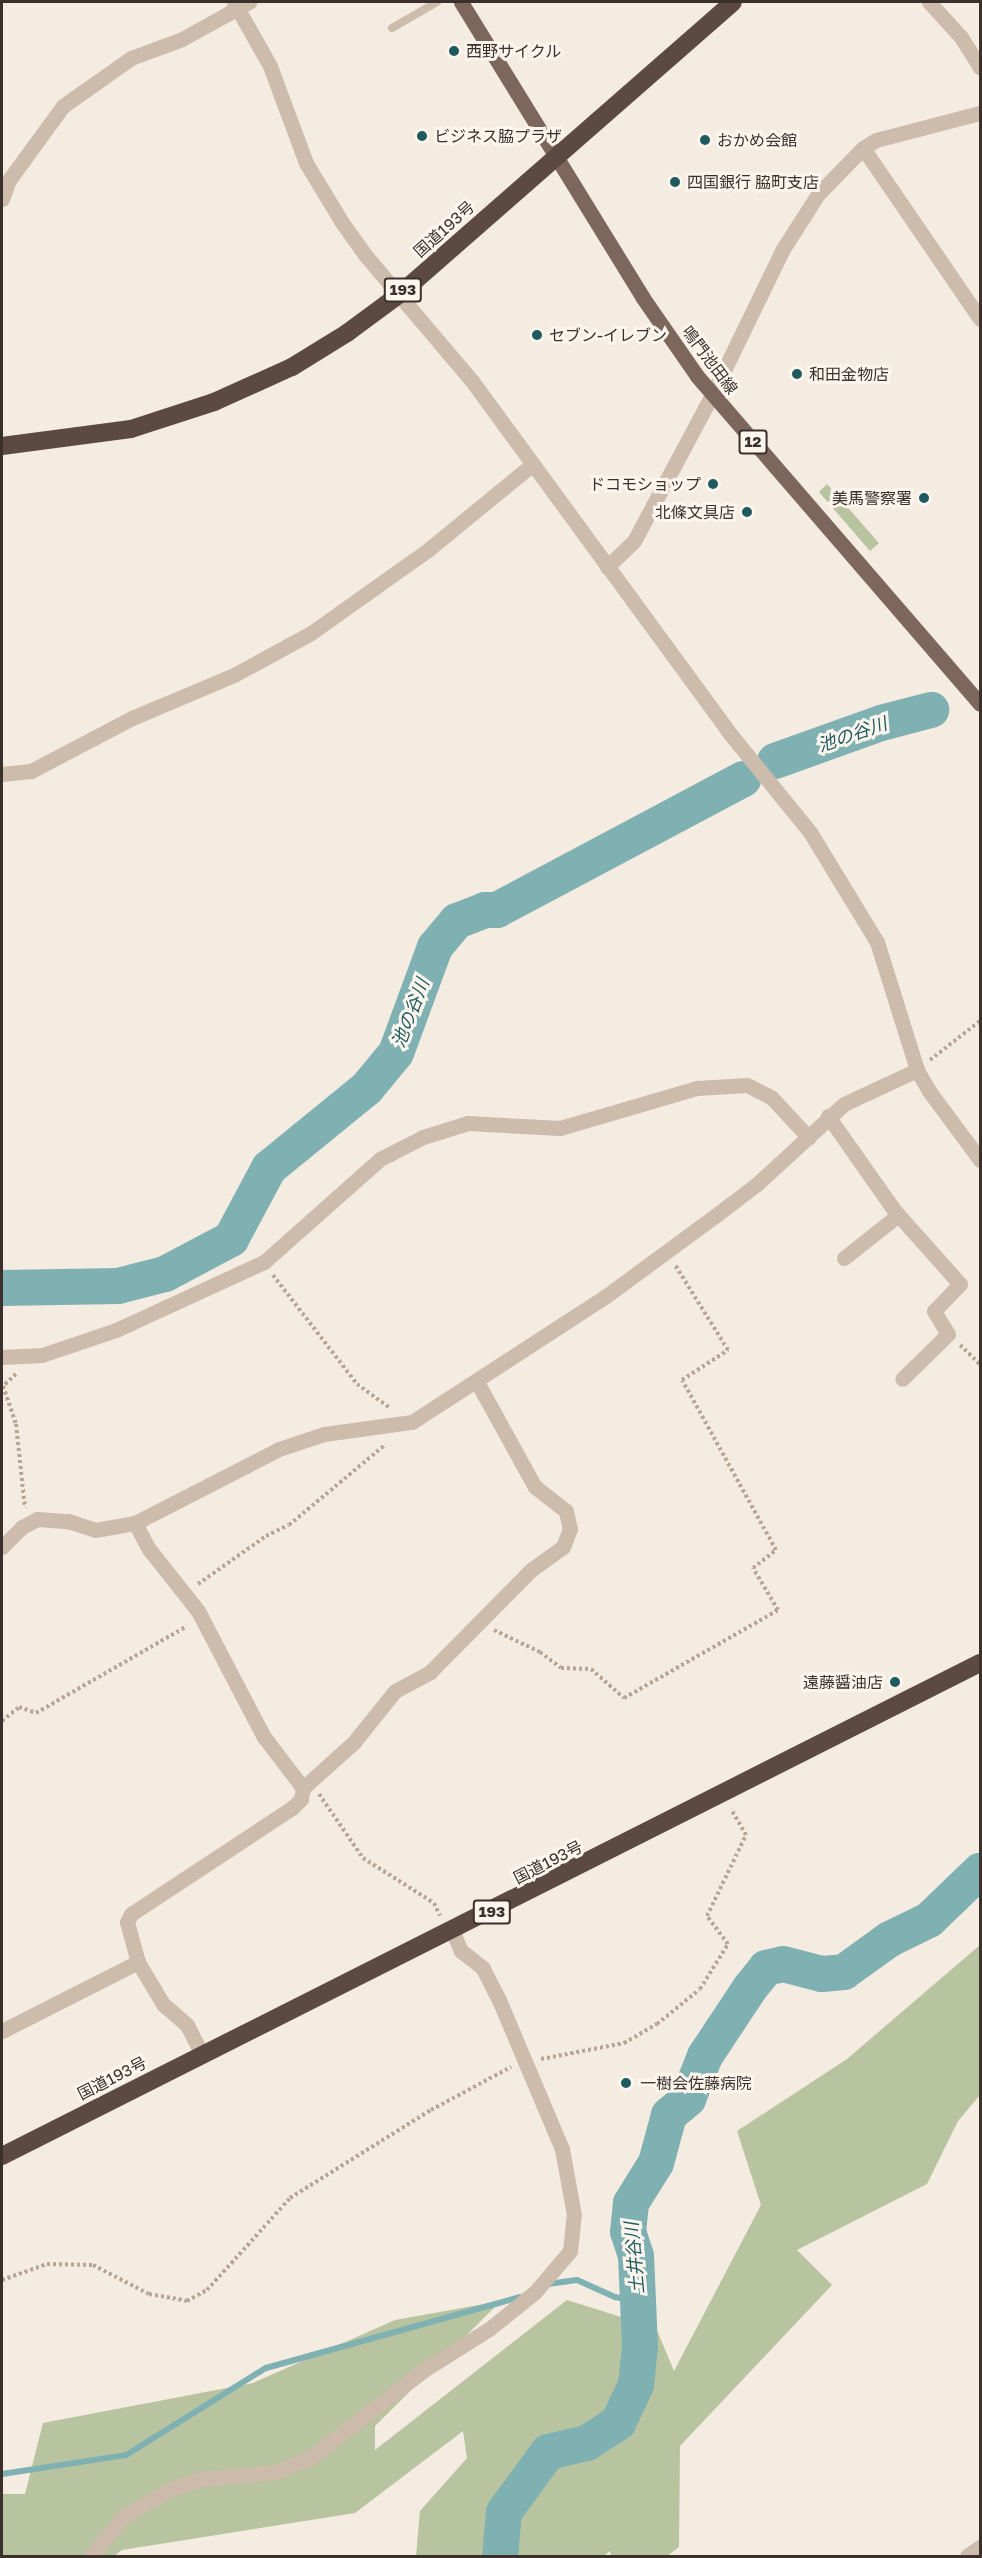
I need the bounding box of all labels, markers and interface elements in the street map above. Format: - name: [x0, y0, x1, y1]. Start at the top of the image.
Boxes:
- place label: 西野サイクル: [466, 41, 562, 61]
- marker: 西野サイクル: [447, 44, 461, 58]
- place label: ビジネス脇プラザ: [434, 126, 562, 146]
- marker: ビジネス脇プラザ: [415, 129, 429, 143]
- place label: おかめ会館: [717, 130, 797, 150]
- marker: おかめ会館: [698, 133, 712, 147]
- place label: 四国銀行 脇町支店: [687, 172, 819, 192]
- marker: 四国銀行 脇町支店: [668, 175, 682, 189]
- street label: 国道193号: [410, 197, 478, 261]
- road number: 193: [384, 278, 422, 302]
- street label: 鳴門池田線: [678, 322, 742, 398]
- place label: セブン-イレブン: [549, 325, 667, 345]
- marker: セブン-イレブン: [530, 328, 544, 342]
- place label: 和田金物店: [809, 364, 889, 384]
- marker: 和田金物店: [790, 367, 804, 381]
- road number: 12: [738, 430, 768, 454]
- place label: ドコモショップ: [589, 474, 701, 494]
- marker: ドコモショップ: [706, 477, 720, 491]
- place label: 美馬警察署: [832, 488, 912, 508]
- marker: 美馬警察署: [917, 491, 931, 505]
- place label: 北條文具店: [655, 502, 735, 522]
- marker: 北條文具店: [740, 505, 754, 519]
- water label: 池の谷川: [814, 712, 890, 756]
- water label: 池の谷川: [387, 976, 433, 1050]
- place label: 遠藤醤油店: [803, 1672, 883, 1692]
- marker: 遠藤醤油店: [888, 1675, 902, 1689]
- street label: 国道193号: [510, 1836, 586, 1888]
- road number: 193: [472, 1900, 512, 1924]
- street label: 国道193号: [74, 2052, 150, 2104]
- place label: 一樹会佐藤病院: [640, 2073, 752, 2093]
- marker: 一樹会佐藤病院: [617, 2074, 635, 2092]
- water label: 土井谷川: [620, 2221, 648, 2295]

